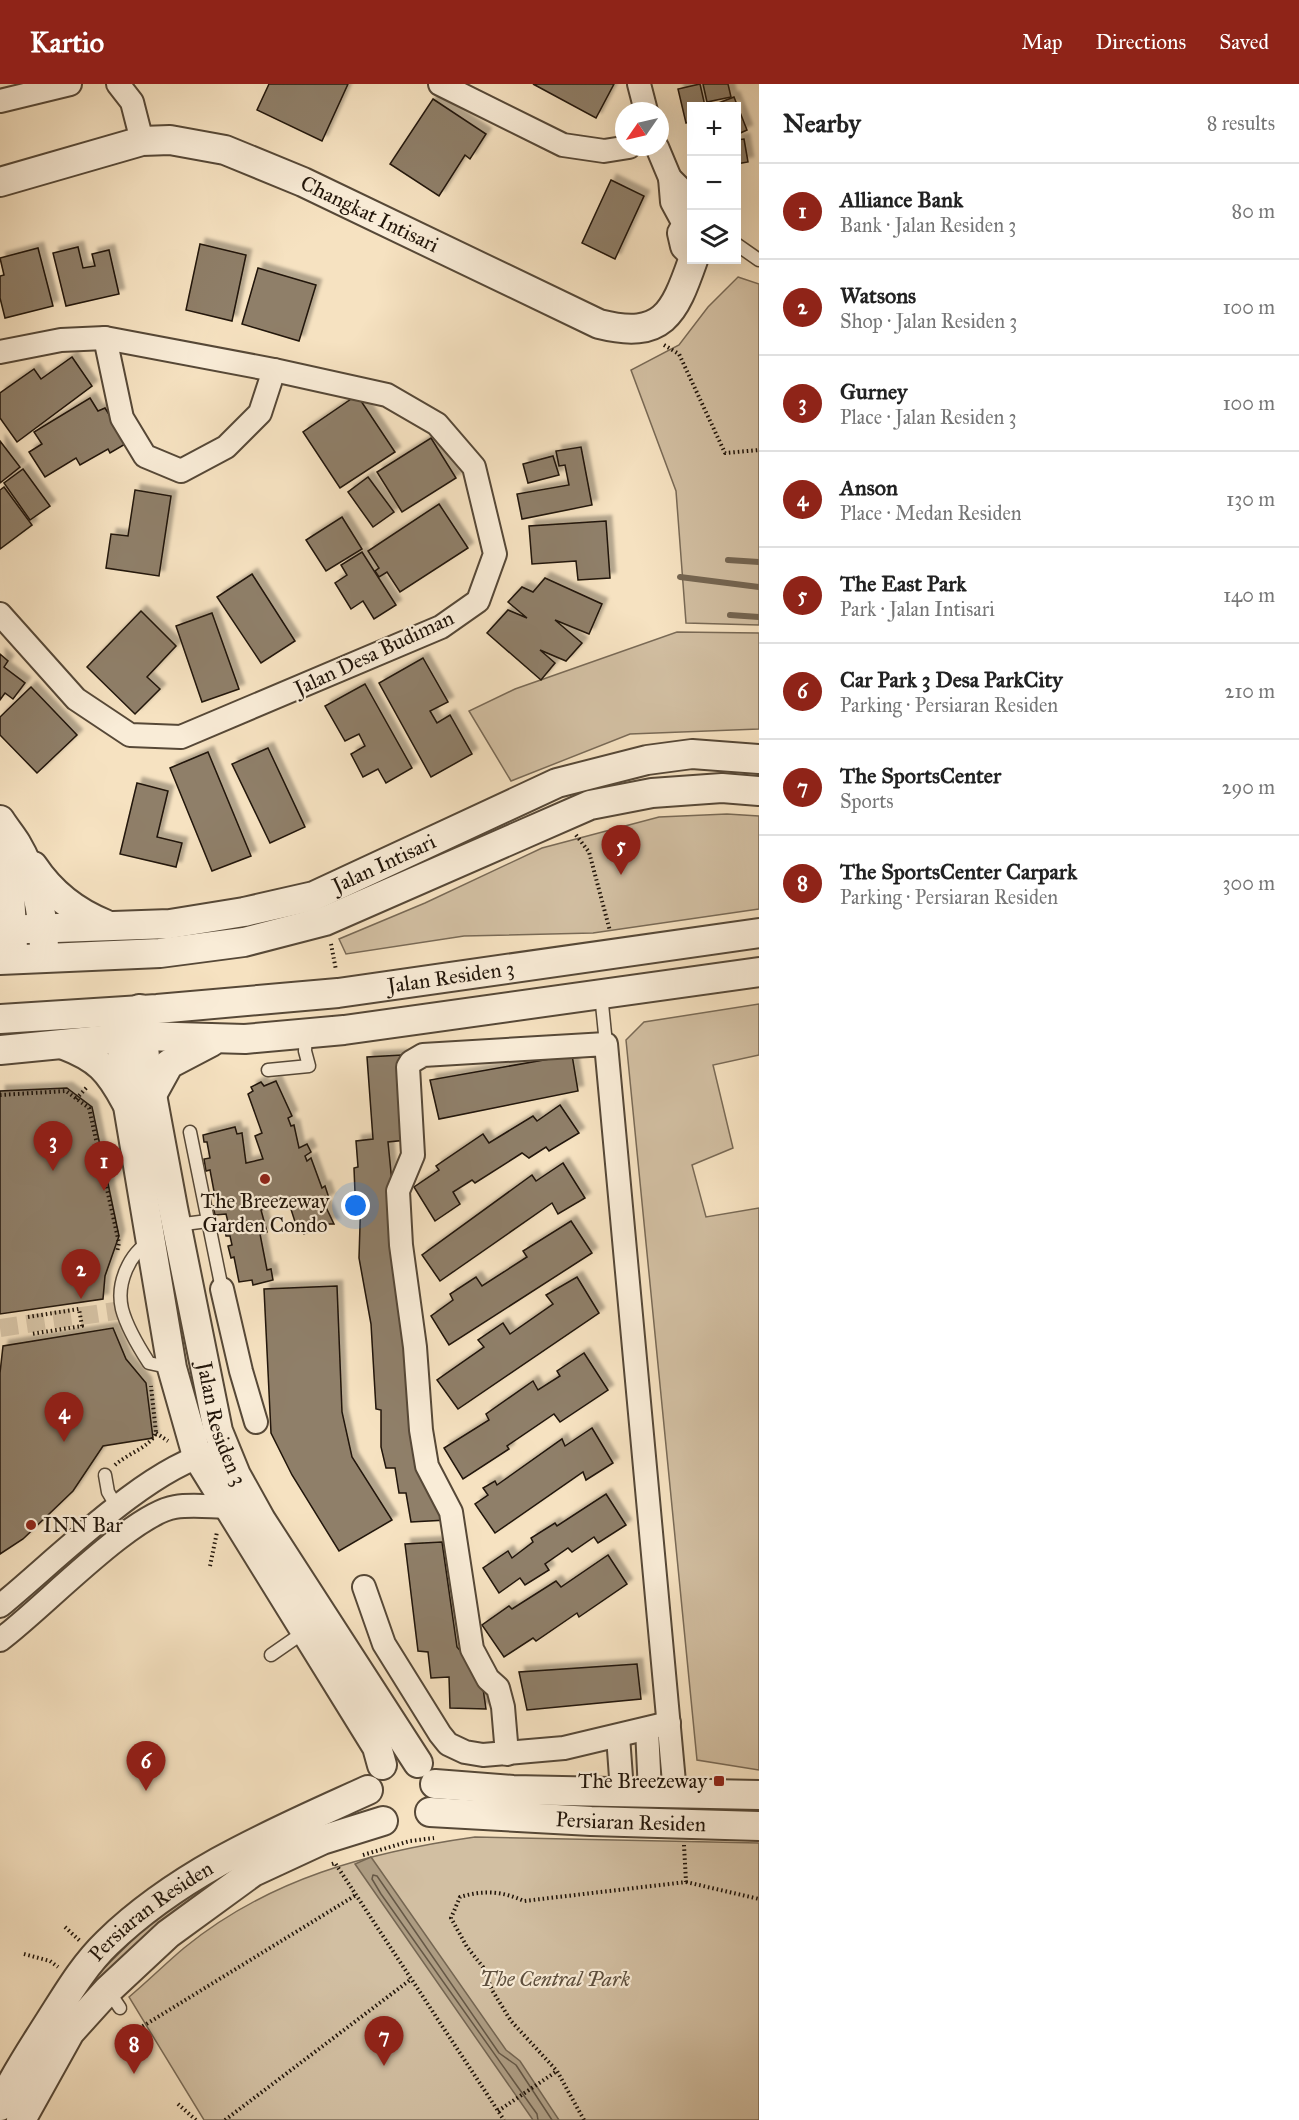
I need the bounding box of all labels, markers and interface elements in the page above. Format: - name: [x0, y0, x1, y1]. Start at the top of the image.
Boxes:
- text: Kartio: [30, 25, 104, 60]
- text: Map: [1022, 29, 1063, 55]
- text: Directions: [1096, 29, 1186, 55]
- text: Saved: [1219, 29, 1269, 55]
- north arrow: [615, 102, 669, 156]
- map controls: [687, 102, 741, 264]
- button: +: [687, 102, 741, 156]
- text: Nearby: [783, 107, 861, 139]
- text: 8 results: [1207, 111, 1275, 135]
- button: −: [687, 156, 741, 210]
- street label: Changkat Intisari: [296, 170, 443, 258]
- text: Alliance Bank: [840, 186, 963, 213]
- text: 1: [799, 199, 806, 223]
- text: 80 m: [1232, 199, 1275, 223]
- button: layers: [687, 210, 741, 264]
- text: Bank · Jalan Residen 3: [840, 213, 1016, 237]
- text: Watsons: [840, 282, 916, 309]
- text: 2: [798, 295, 807, 319]
- text: 100 m: [1223, 295, 1275, 319]
- text: Shop · Jalan Residen 3: [840, 309, 1017, 333]
- text: Gurney: [840, 378, 907, 405]
- text: 3: [799, 391, 807, 415]
- text: 100 m: [1223, 391, 1275, 415]
- text: Place · Jalan Residen 3: [840, 405, 1017, 429]
- text: Anson: [840, 474, 898, 501]
- text: 4: [797, 487, 808, 511]
- text: 130 m: [1226, 487, 1275, 511]
- text: Place · Medan Residen: [840, 501, 1022, 525]
- text: The East Park: [840, 570, 967, 597]
- text: 5: [798, 583, 807, 607]
- text: 140 m: [1223, 583, 1275, 607]
- text: Park · Jalan Intisari: [840, 597, 995, 621]
- street label: Jalan Desa Budiman: [288, 605, 458, 702]
- text: Car Park 3 Desa ParkCity: [840, 666, 1063, 693]
- text: 6: [797, 679, 808, 703]
- text: 210 m: [1225, 679, 1275, 703]
- text: Parking · Persiaran Residen: [840, 693, 1058, 717]
- text: The SportsCenter: [840, 762, 1001, 789]
- text: 7: [797, 775, 808, 799]
- text: 290 m: [1222, 775, 1275, 799]
- text: Sports: [840, 789, 894, 813]
- pin: 5: [602, 826, 640, 875]
- street label: Jalan Intisari: [326, 828, 440, 900]
- text: The SportsCenter Carpark: [840, 858, 1077, 885]
- text: 8: [797, 871, 808, 895]
- text: 300 m: [1223, 871, 1275, 895]
- text: Parking · Persiaran Residen: [840, 885, 1058, 909]
- street label: Jalan Residen 3: [384, 955, 516, 999]
- pin: 3: [34, 1122, 72, 1171]
- pin: 1: [84, 1142, 124, 1191]
- marker: The Breezeway Garden Condo: [258, 1172, 272, 1186]
- place label: The Breezeway Garden Condo: [201, 1188, 331, 1238]
- your location: [341, 1191, 370, 1220]
- pin: 2: [62, 1250, 100, 1299]
- street label: Jalan Residen 3: [191, 1358, 252, 1490]
- pin: 4: [44, 1392, 84, 1442]
- place label: INN Bar: [43, 1512, 123, 1538]
- marker: INN Bar: [24, 1518, 38, 1532]
- pin: 6: [126, 1742, 166, 1791]
- place label: The Breezeway: [578, 1768, 708, 1794]
- marker: The Breezeway: [712, 1774, 726, 1788]
- street label: Persiaran Residen: [555, 1806, 706, 1837]
- street label: Persiaran Residen: [83, 1855, 218, 1967]
- park label: The Central Park: [480, 1966, 631, 1992]
- pin: 7: [364, 2016, 404, 2066]
- pin: 8: [114, 2024, 154, 2074]

